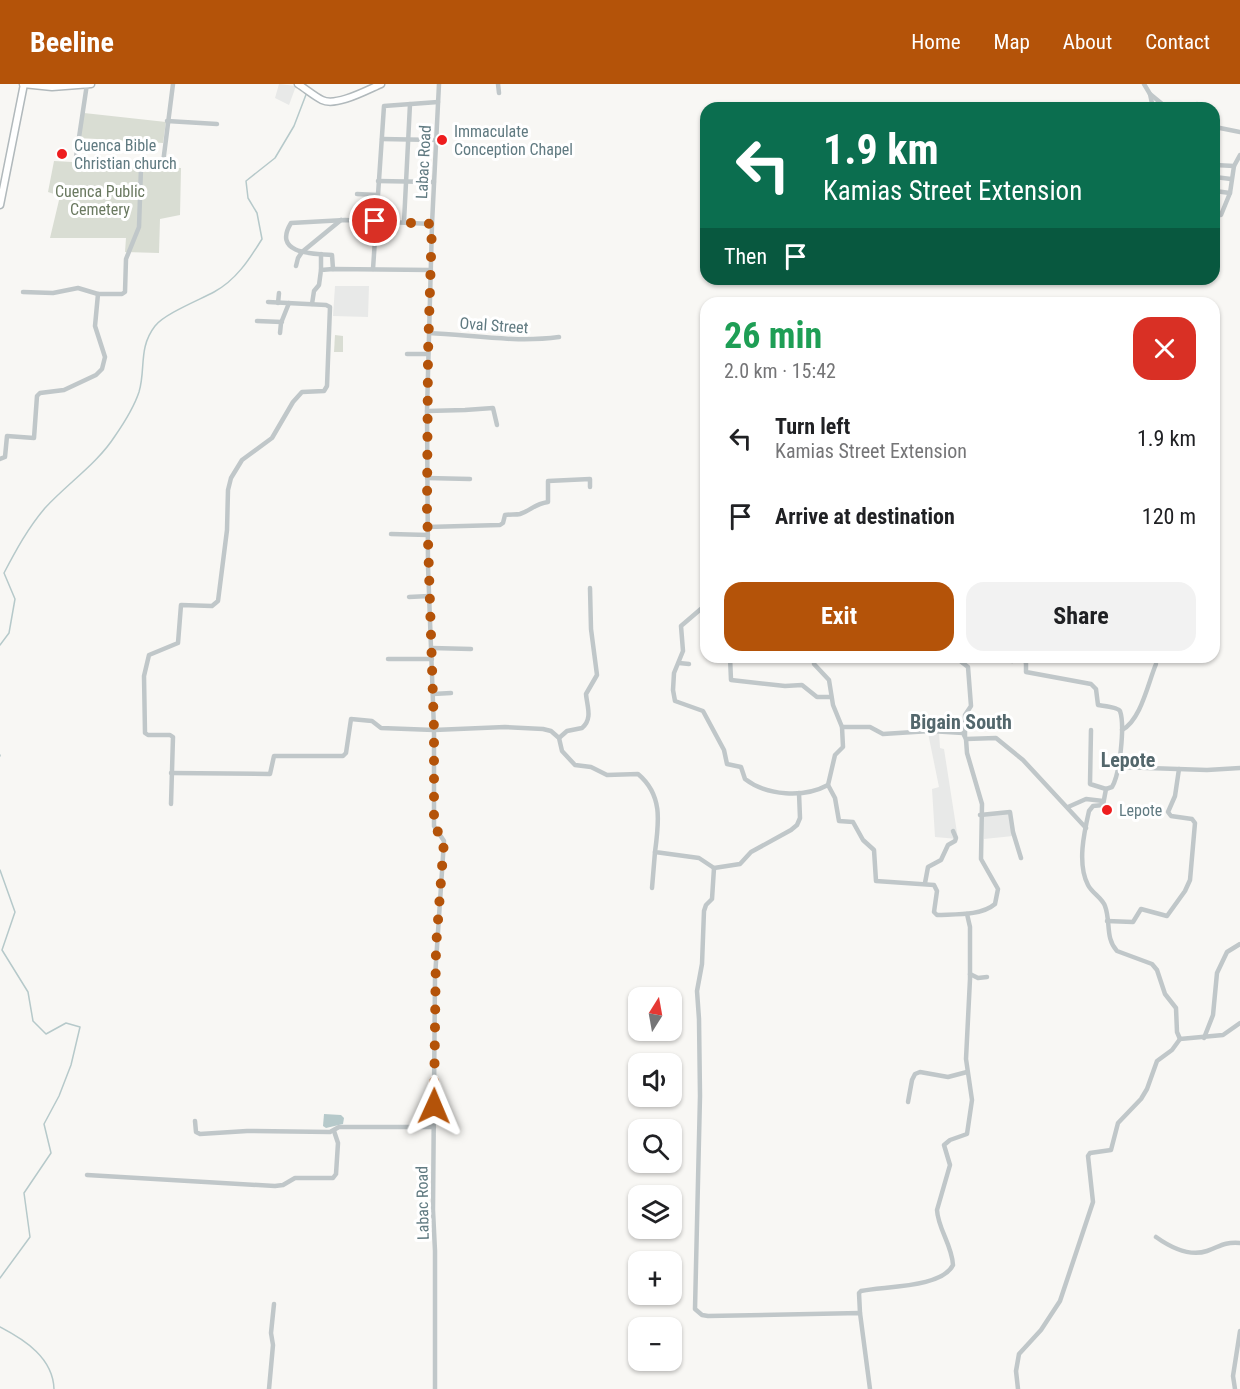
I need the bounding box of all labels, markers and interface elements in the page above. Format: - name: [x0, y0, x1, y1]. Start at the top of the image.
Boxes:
- text: Beeline: [30, 26, 114, 59]
- text: Home: [911, 30, 961, 54]
- text: Map: [994, 30, 1030, 54]
- text: About: [1063, 30, 1112, 54]
- text: Contact: [1145, 30, 1210, 54]
- place label: Immaculate Conception Chapel: [454, 122, 573, 159]
- street label: Labac Road: [412, 125, 435, 199]
- text: 1.9 km: [823, 125, 939, 174]
- icon: left: [724, 126, 802, 204]
- marker: Immaculate Conception Chapel: [435, 133, 449, 147]
- place label: Cuenca Bible Christian church: [74, 136, 177, 173]
- marker: Cuenca Bible Christian church: [55, 147, 69, 161]
- text: Kamias Street Extension: [823, 175, 1082, 207]
- park label: Cuenca Public Cemetery: [55, 182, 145, 219]
- pin: [349, 195, 400, 246]
- icon: arrive: [358, 204, 391, 237]
- icon: arrive: [779, 240, 812, 273]
- text: Then: [724, 244, 767, 269]
- street label: Oval Street: [459, 314, 529, 337]
- text: 26 min: [724, 315, 822, 357]
- button: close: [1133, 317, 1196, 380]
- text: 2.0 km · 15:42: [724, 359, 836, 383]
- text: Turn left: [775, 414, 850, 439]
- icon: left: [724, 422, 757, 455]
- text: 1.9 km: [1137, 426, 1196, 451]
- text: Kamias Street Extension: [775, 439, 967, 463]
- icon: arrive: [724, 500, 757, 533]
- text: Arrive at destination: [775, 504, 955, 529]
- text: 120 m: [1142, 504, 1196, 529]
- button: Exit: [724, 582, 954, 651]
- button: Share: [966, 582, 1196, 651]
- district label: Bigain South: [910, 710, 1012, 734]
- district label: Lepote: [1101, 748, 1155, 772]
- place label: Lepote: [1119, 801, 1162, 820]
- marker: Lepote: [1100, 803, 1114, 817]
- north arrow: [628, 987, 682, 1041]
- map controls: [628, 987, 682, 1371]
- button: sound: [628, 1053, 682, 1107]
- position arrow: [402, 1074, 466, 1138]
- button: search: [628, 1119, 682, 1173]
- street label: Labac Road: [412, 1166, 433, 1240]
- button: layers: [628, 1185, 682, 1239]
- button: +: [628, 1251, 682, 1305]
- button: −: [628, 1317, 682, 1371]

